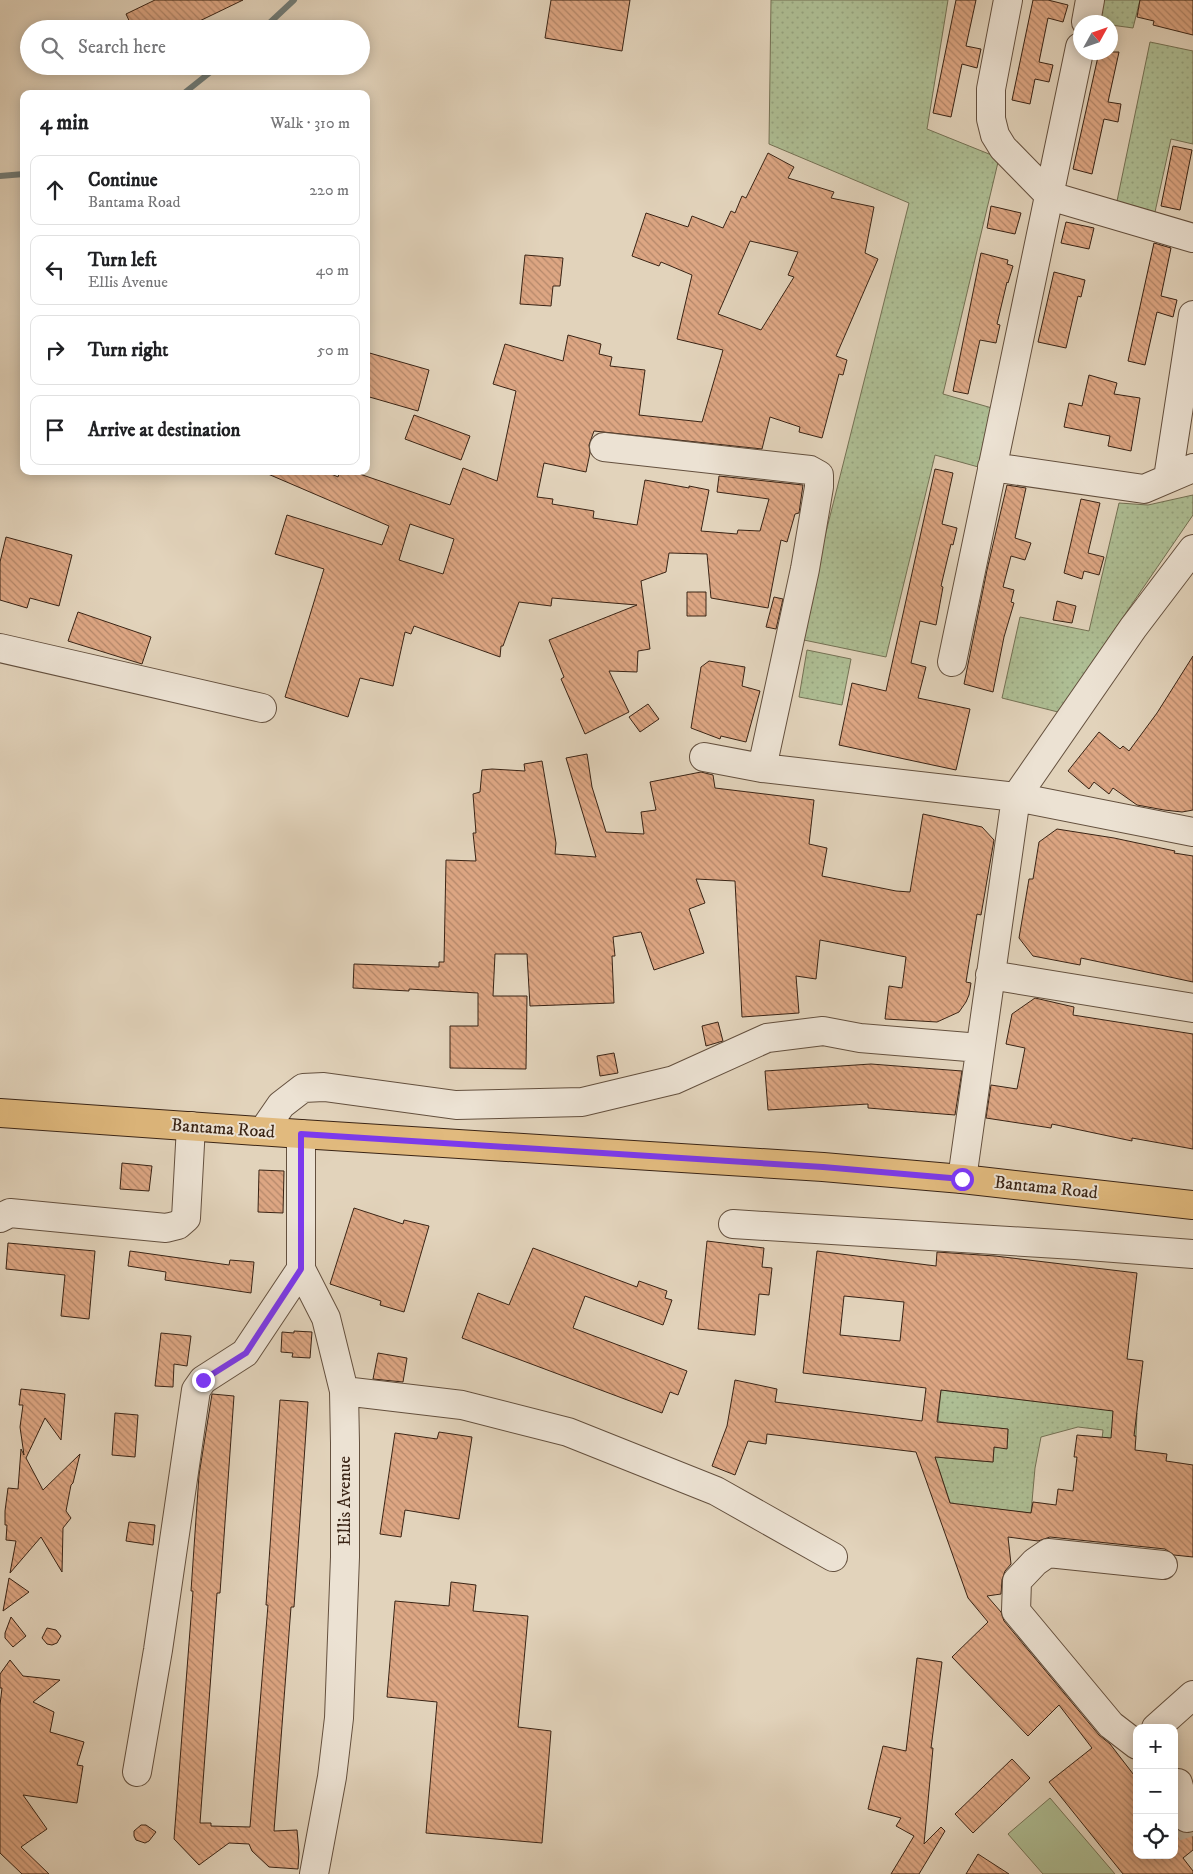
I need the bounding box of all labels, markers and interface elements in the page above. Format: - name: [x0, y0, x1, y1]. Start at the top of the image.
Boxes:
- north arrow: [1073, 15, 1118, 60]
- search box: [20, 20, 370, 75]
- icon: search: [38, 34, 66, 62]
- text: Search here: [78, 36, 166, 59]
- text: 4 min: [40, 110, 89, 136]
- text: Walk · 310 m: [270, 113, 350, 133]
- text: Continue: [88, 169, 158, 192]
- icon: ahead: [41, 176, 69, 204]
- text: 220 m: [309, 180, 349, 200]
- text: Bantama Road: [88, 192, 181, 212]
- text: Turn left: [88, 249, 157, 272]
- icon: left: [41, 256, 69, 284]
- text: 40 m: [316, 260, 349, 280]
- text: Ellis Avenue: [88, 272, 168, 292]
- icon: right: [41, 336, 69, 364]
- text: Turn right: [88, 339, 168, 362]
- text: 50 m: [317, 340, 349, 360]
- icon: arrive: [41, 416, 69, 444]
- text: Arrive at destination: [88, 419, 240, 442]
- street label: Bantama Road: [170, 1114, 276, 1144]
- route start: [951, 1168, 974, 1191]
- street label: Bantama Road: [993, 1172, 1099, 1204]
- route end: [192, 1369, 215, 1392]
- street label: Ellis Avenue: [334, 1456, 356, 1546]
- map controls: [1133, 1724, 1178, 1859]
- button: +: [1133, 1724, 1178, 1769]
- button: −: [1133, 1769, 1178, 1814]
- button: locate: [1133, 1814, 1178, 1859]

